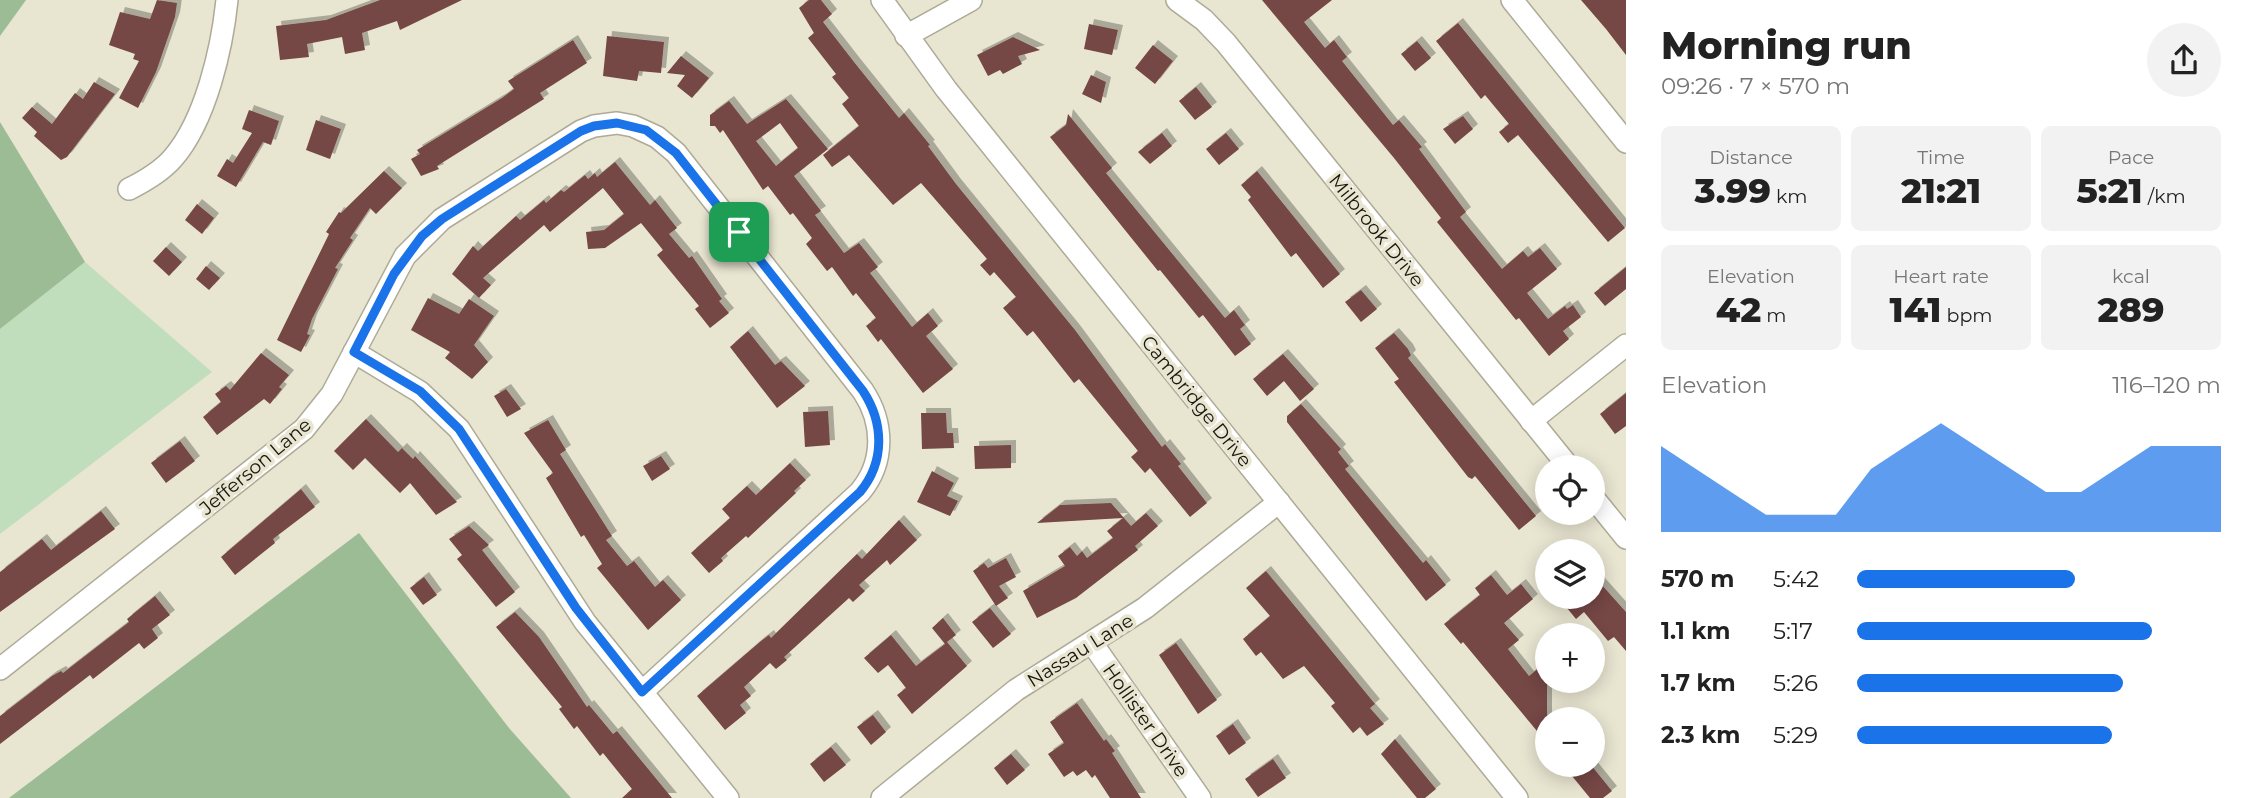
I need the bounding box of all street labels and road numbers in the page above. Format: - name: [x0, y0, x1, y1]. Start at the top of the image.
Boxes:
- street label: Milbrook Drive: [1324, 169, 1429, 291]
- street label: Cambridge Drive: [1137, 331, 1257, 472]
- street label: Jefferson Lane: [194, 413, 316, 520]
- street label: Nassau Lane: [1023, 609, 1138, 692]
- street label: Hollister Drive: [1098, 659, 1193, 781]

